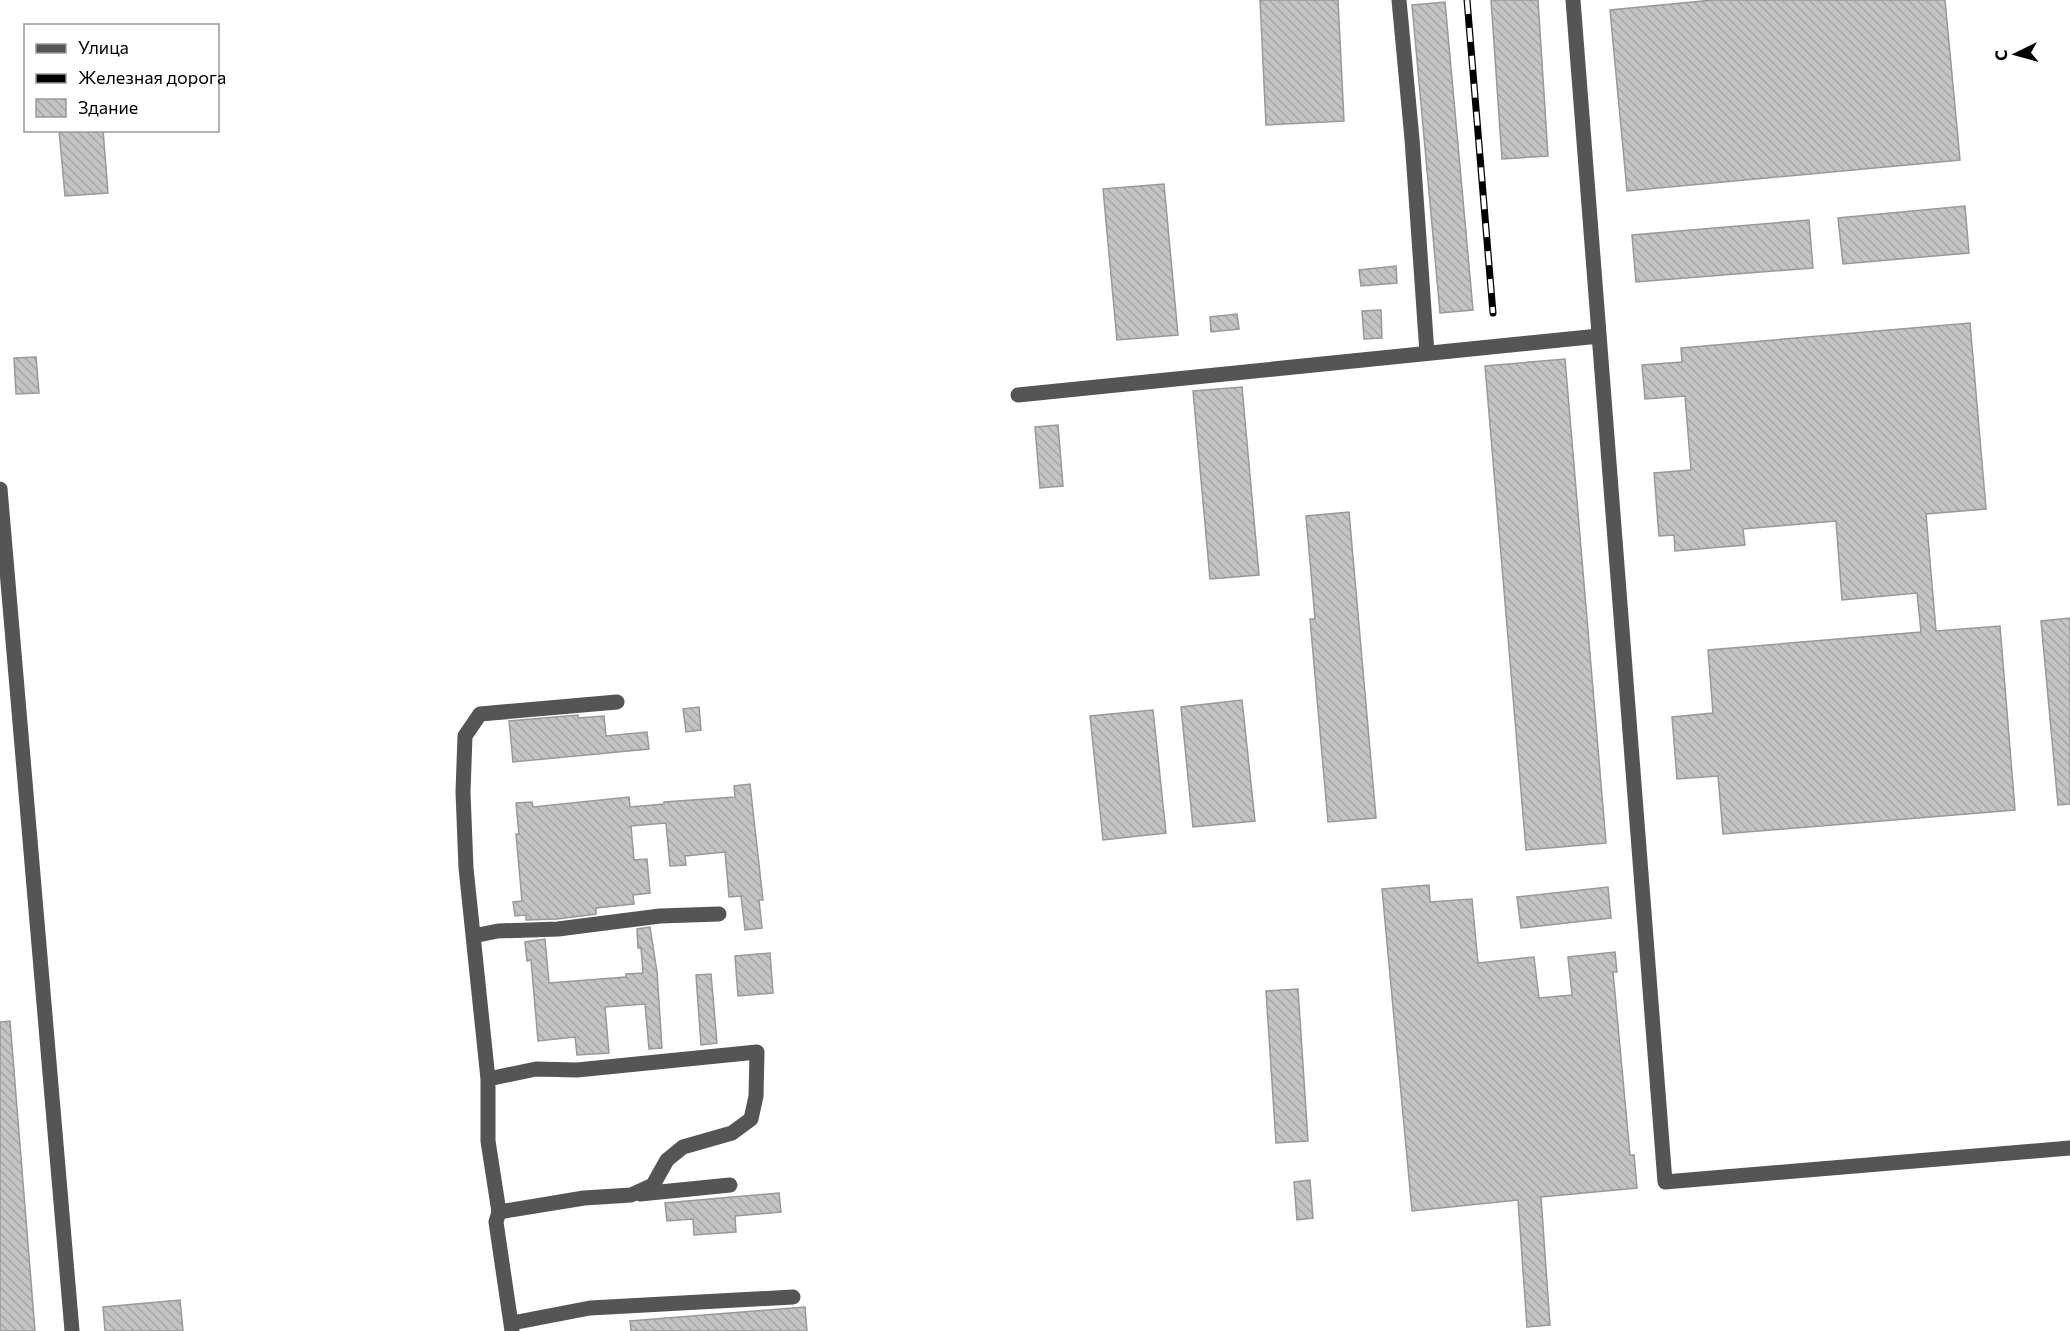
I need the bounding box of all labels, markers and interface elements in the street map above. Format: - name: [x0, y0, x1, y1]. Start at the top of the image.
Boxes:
- legend: [24, 24, 219, 132]
- north arrow: [1986, 24, 2046, 84]
- text: Улица: [78, 36, 129, 58]
- text: С: [1991, 49, 2010, 62]
- text: Железная дорога: [78, 66, 226, 88]
- text: Здание: [78, 96, 138, 118]

